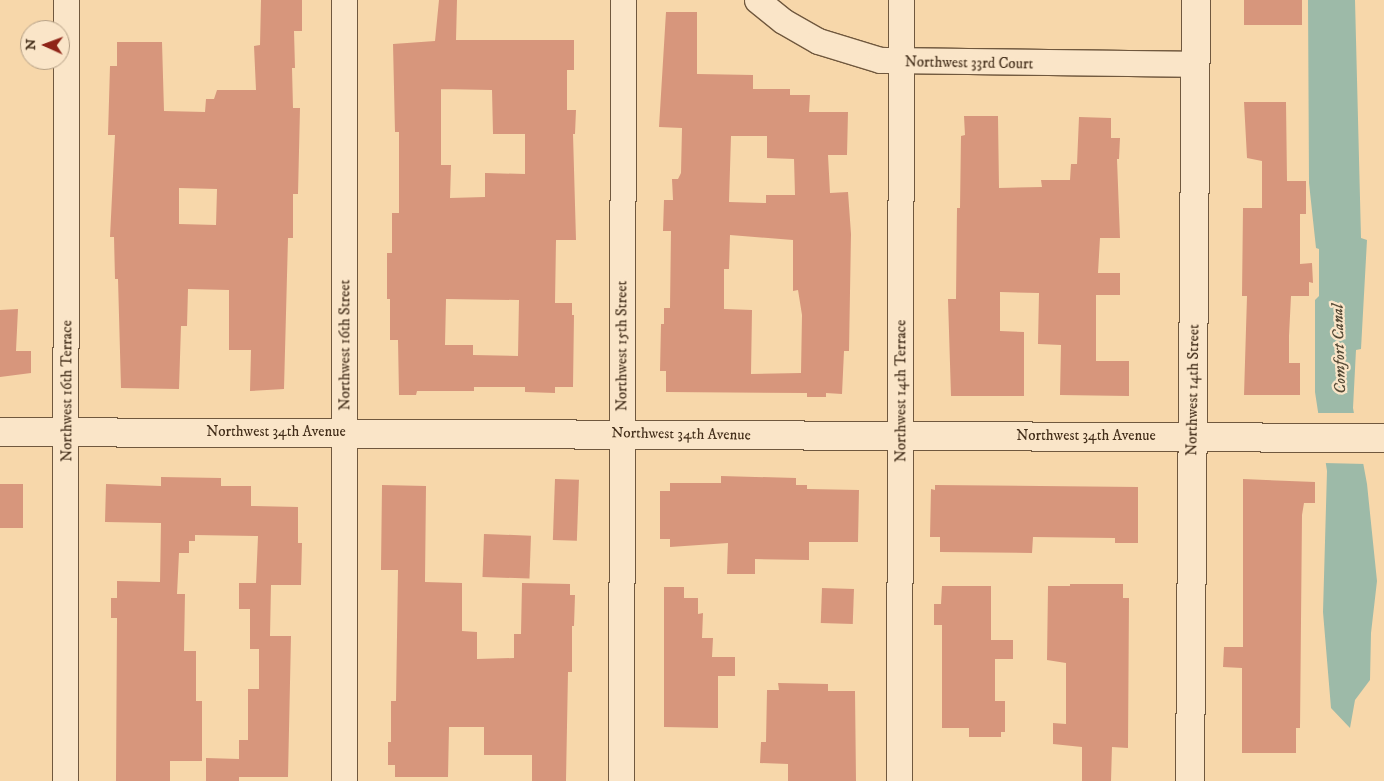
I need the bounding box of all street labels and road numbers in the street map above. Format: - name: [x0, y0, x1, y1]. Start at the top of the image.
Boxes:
- street label: Northwest 33rd Court: [905, 53, 1033, 73]
- street label: Northwest 16th Street: [336, 280, 354, 410]
- street label: Northwest 15th Street: [613, 281, 631, 411]
- street label: Northwest 16th Terrace: [58, 320, 76, 462]
- street label: Northwest 14th Terrace: [892, 320, 910, 462]
- street label: Northwest 14th Street: [1183, 324, 1203, 456]
- street label: Northwest 34th Avenue: [206, 423, 346, 441]
- street label: Northwest 34th Avenue: [611, 424, 751, 444]
- street label: Northwest 34th Avenue: [1016, 427, 1156, 445]

